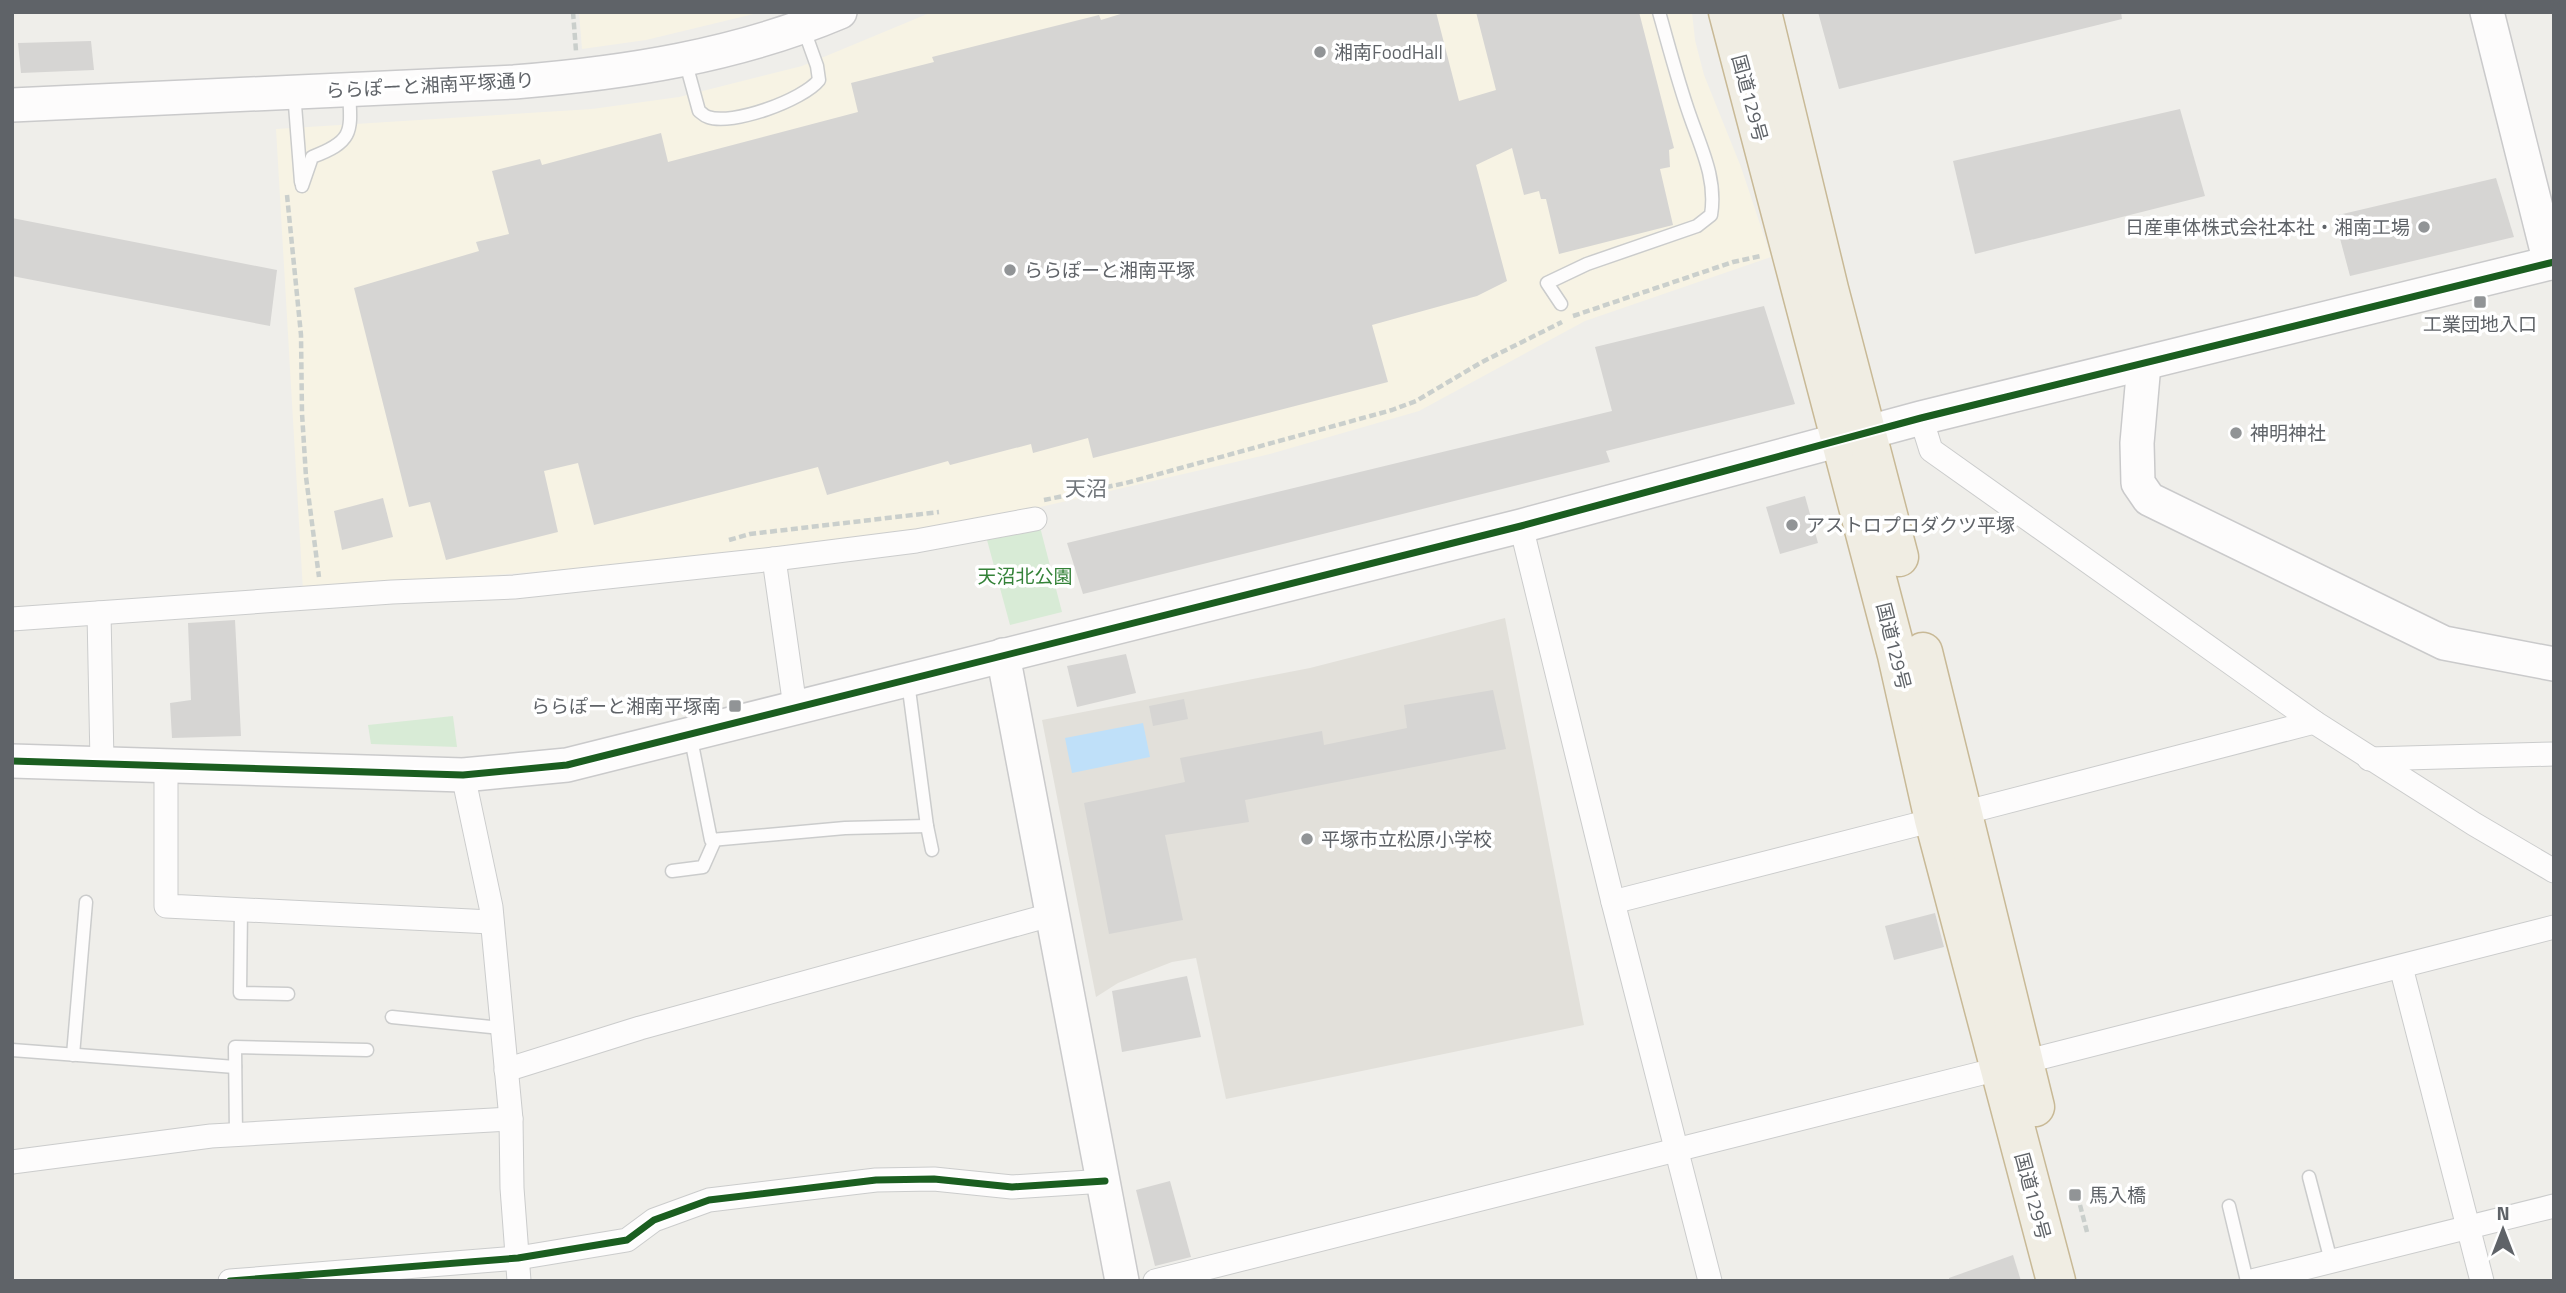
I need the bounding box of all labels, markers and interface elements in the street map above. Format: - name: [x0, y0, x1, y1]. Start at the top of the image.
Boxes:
- place label: 湘南FoodHall: [1334, 37, 1443, 66]
- marker: 湘南FoodHall: [1312, 44, 1328, 60]
- street label: 国道129号: [1725, 51, 1776, 145]
- street label: ららぽーと湘南平塚通り: [325, 65, 535, 104]
- place label: 日産車体株式会社本社・湘南工場: [2125, 212, 2410, 241]
- marker: 日産車体株式会社本社・湘南工場: [2416, 219, 2432, 235]
- place label: ららぽーと湘南平塚: [1024, 255, 1195, 284]
- marker: ららぽーと湘南平塚: [1002, 262, 1018, 278]
- marker: 工業団地入口: [2472, 294, 2488, 310]
- place label: 工業団地入口: [2423, 309, 2537, 338]
- place label: 神明神社: [2250, 418, 2326, 447]
- marker: 神明神社: [2228, 425, 2244, 441]
- district label: 天沼: [1065, 472, 1107, 504]
- place label: アストロプロダクツ平塚: [1806, 510, 2015, 539]
- marker: アストロプロダクツ平塚: [1784, 517, 1800, 533]
- park label: 天沼北公園: [977, 561, 1073, 590]
- street label: 国道129号: [1870, 599, 1919, 693]
- place label: ららぽーと湘南平塚南: [531, 691, 721, 720]
- marker: ららぽーと湘南平塚南: [727, 698, 743, 714]
- place label: 平塚市立松原小学校: [1321, 824, 1492, 853]
- marker: 平塚市立松原小学校: [1299, 831, 1315, 847]
- street label: 国道129号: [2008, 1149, 2059, 1243]
- place label: 馬入橋: [2089, 1180, 2146, 1209]
- marker: 馬入橋: [2067, 1187, 2083, 1203]
- north arrow: [2468, 1195, 2538, 1265]
- text: N: [2496, 1198, 2510, 1227]

